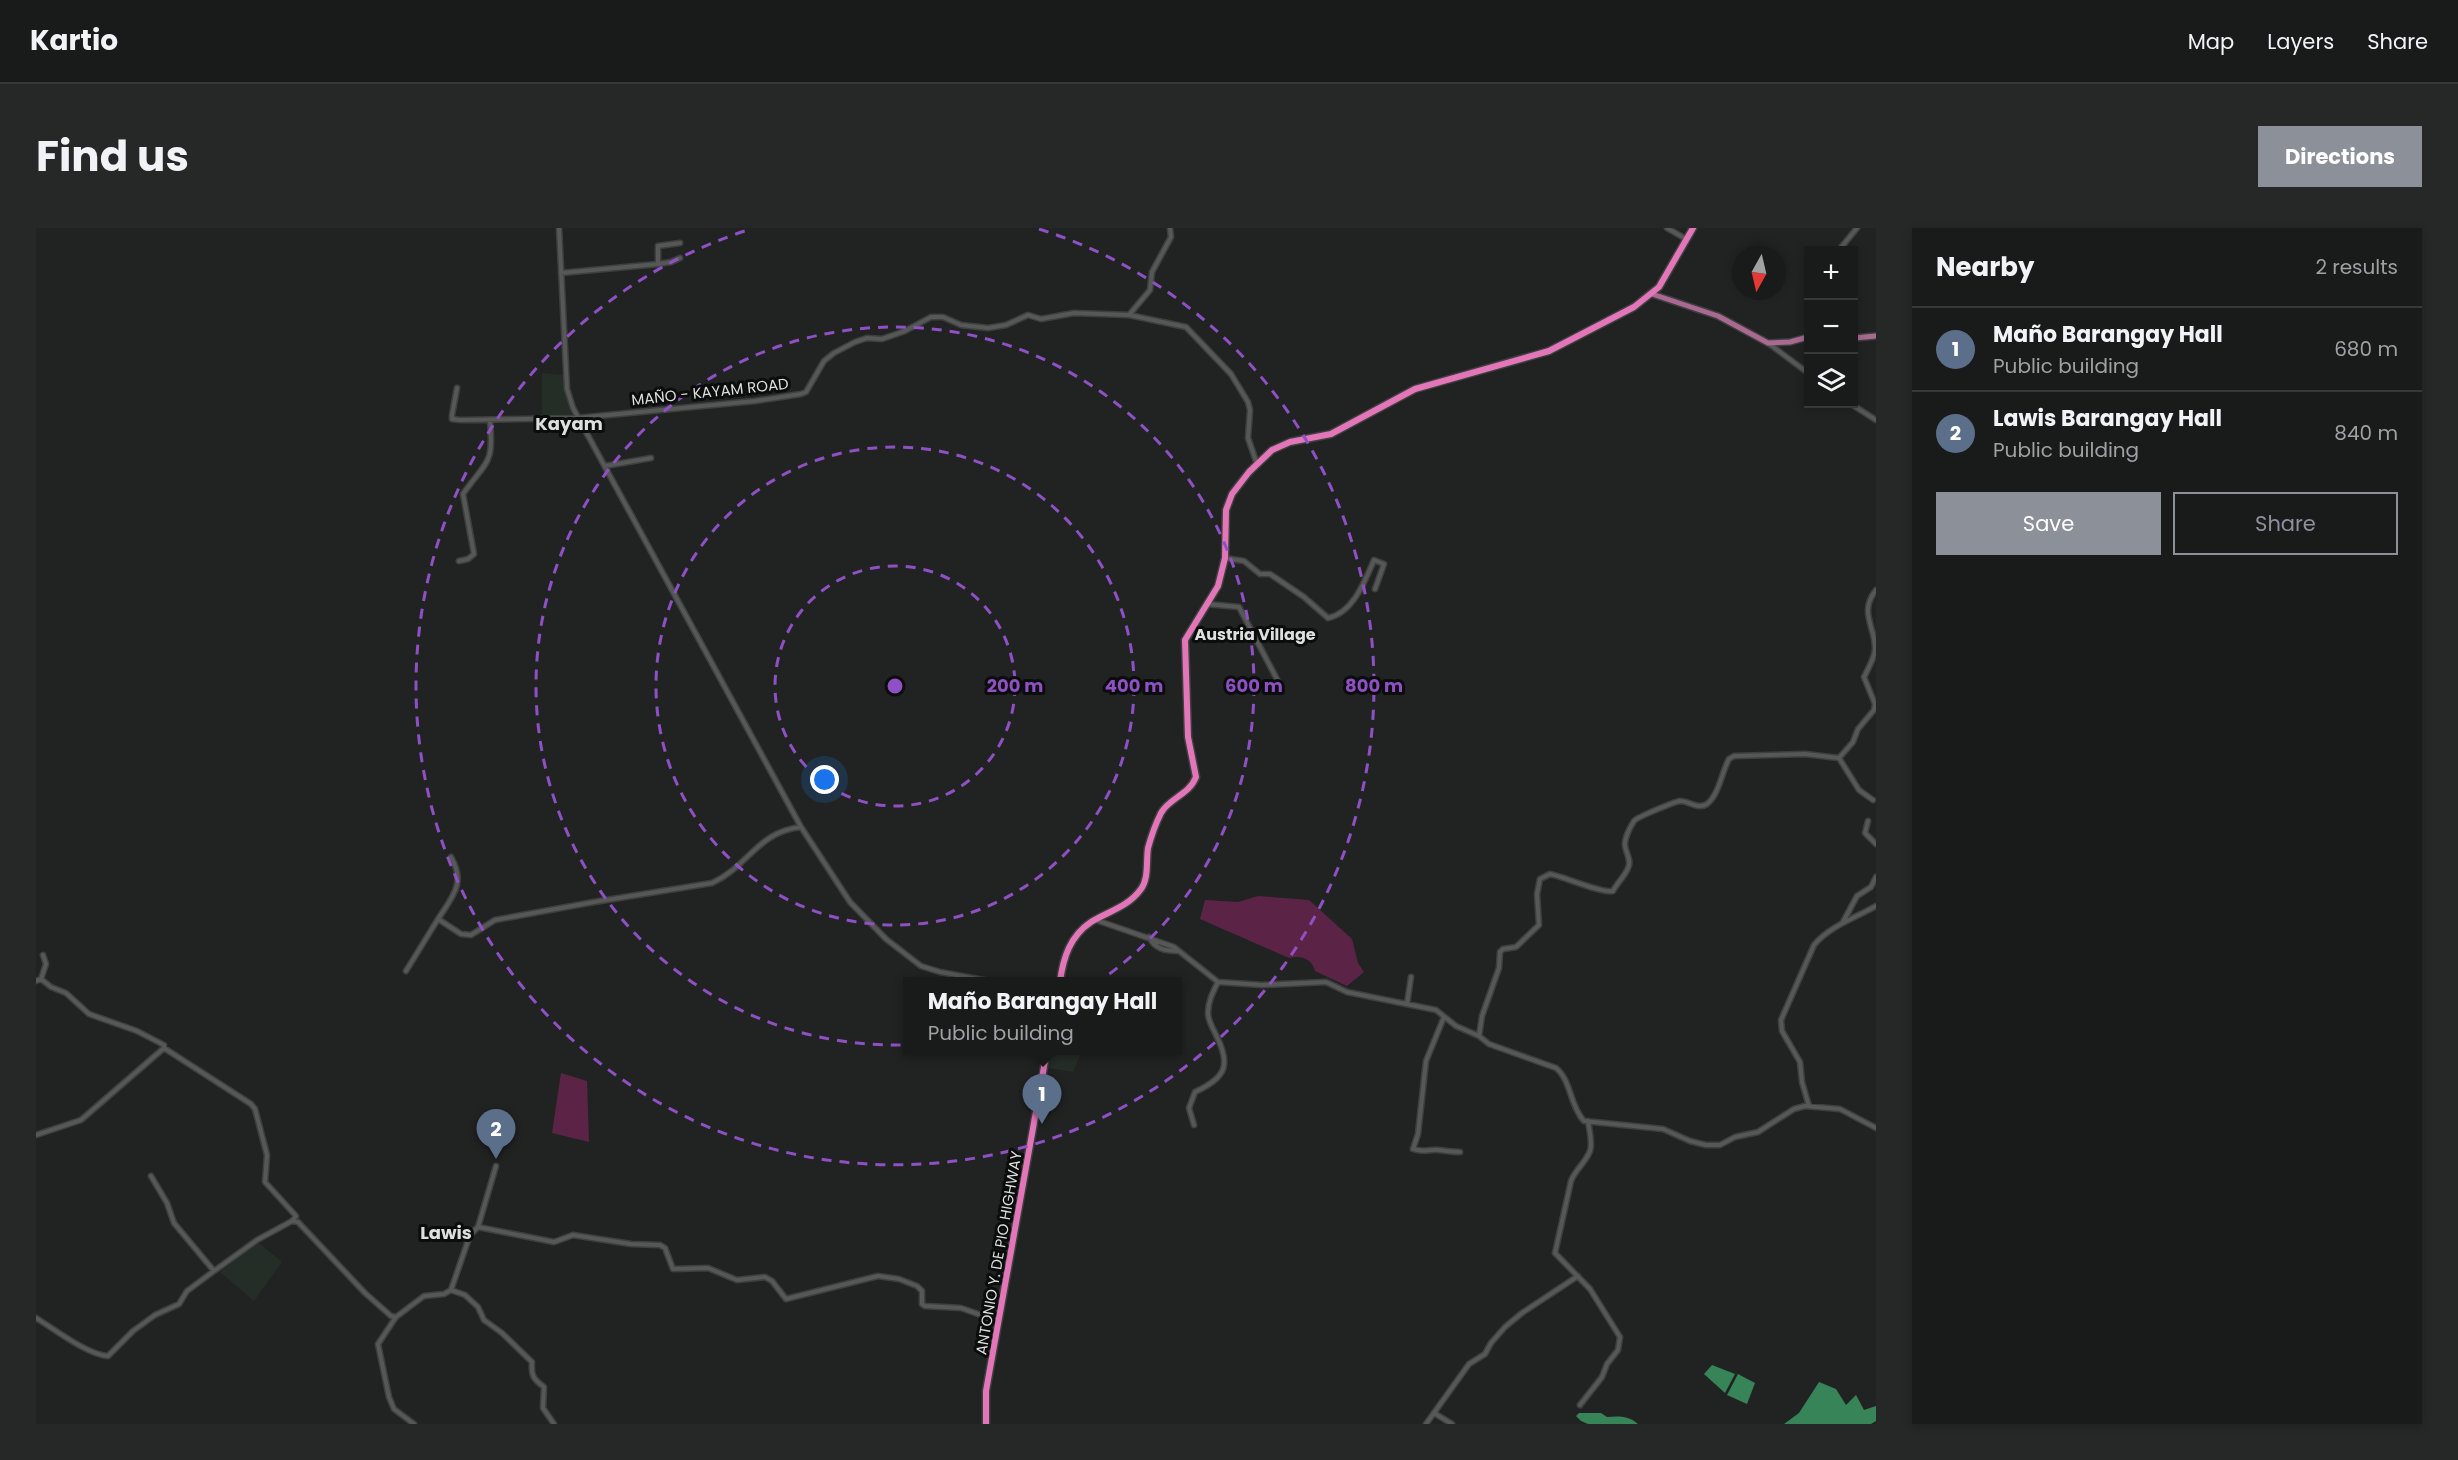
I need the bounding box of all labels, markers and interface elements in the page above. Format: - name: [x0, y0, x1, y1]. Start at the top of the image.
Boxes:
- text: Kartio: [30, 21, 118, 60]
- text: Map: [2188, 27, 2234, 56]
- text: Layers: [2267, 27, 2334, 56]
- text: Share: [2367, 27, 2428, 56]
- button: Directions: [2258, 126, 2422, 187]
- text: Find us: [36, 127, 189, 186]
- north arrow: [1732, 246, 1786, 300]
- map controls: [1804, 246, 1858, 408]
- button: +: [1804, 246, 1858, 300]
- text: Nearby: [1936, 249, 2034, 285]
- text: 2 results: [2315, 253, 2398, 281]
- button: −: [1804, 300, 1858, 354]
- text: Maño Barangay Hall: [1993, 319, 2223, 350]
- text: 1: [1952, 335, 1959, 363]
- text: 680 m: [2334, 335, 2398, 363]
- text: Public building: [1993, 352, 2139, 380]
- button: layers: [1804, 354, 1858, 408]
- street label: MAÑO - KAYAM ROAD: [630, 373, 790, 410]
- text: Lawis Barangay Hall: [1993, 403, 2222, 434]
- district label: Kayam: [535, 411, 603, 436]
- text: 2: [1950, 419, 1961, 447]
- text: 840 m: [2334, 419, 2398, 447]
- text: Public building: [1993, 436, 2139, 464]
- button: Save: [1936, 492, 2161, 555]
- button: Share: [2173, 492, 2398, 555]
- district label: Austria Village: [1194, 623, 1316, 646]
- text: 200 m: [987, 673, 1043, 698]
- text: 400 m: [1105, 673, 1163, 698]
- text: 600 m: [1225, 673, 1283, 698]
- text: 800 m: [1345, 673, 1403, 698]
- centre of rings: [885, 676, 905, 696]
- your location: [810, 765, 839, 794]
- popup: [903, 977, 1182, 1055]
- text: Maño Barangay Hall: [928, 986, 1157, 1017]
- text: Public building: [928, 1019, 1074, 1047]
- pin: 1: [1022, 1074, 1062, 1124]
- pin: 2: [476, 1110, 516, 1159]
- street label: ANTONIO Y. DE PIO HIGHWAY: [970, 1149, 1027, 1356]
- district label: Lawis: [420, 1220, 472, 1245]

